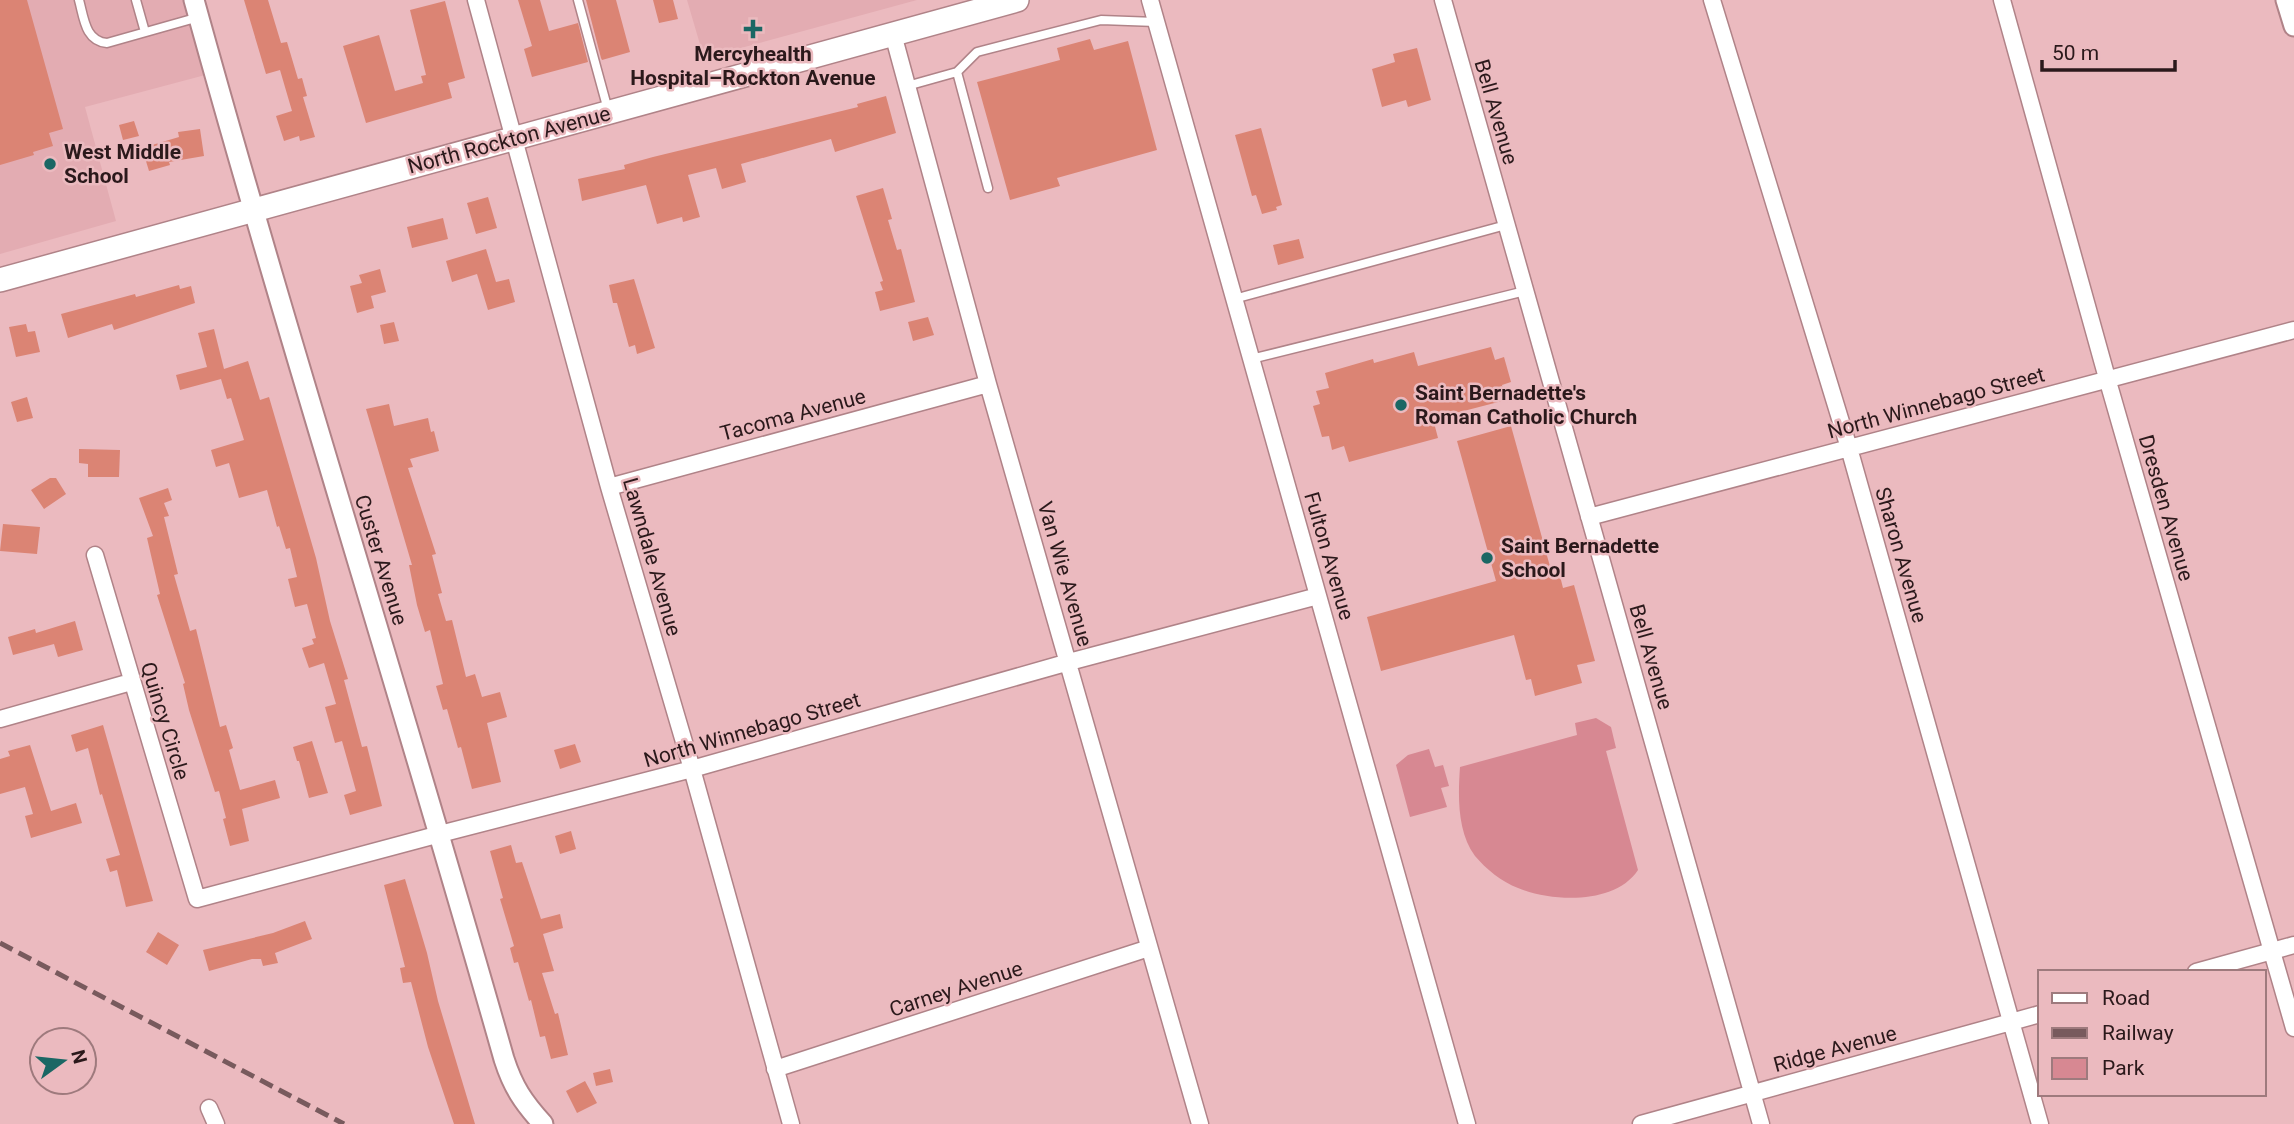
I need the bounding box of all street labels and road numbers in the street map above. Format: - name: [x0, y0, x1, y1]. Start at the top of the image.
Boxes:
- street label: Bell Avenue: [1470, 57, 1522, 167]
- street label: North Rockton Avenue: [405, 101, 613, 179]
- street label: North Winnebago Street: [1825, 362, 2047, 444]
- street label: Tacoma Avenue: [718, 384, 868, 446]
- street label: Dresden Avenue: [2134, 432, 2198, 584]
- street label: Lawndale Avenue: [618, 475, 686, 639]
- street label: Sharon Avenue: [1870, 484, 1932, 626]
- street label: Fulton Avenue: [1299, 489, 1359, 623]
- street label: Custer Avenue: [350, 492, 412, 628]
- street label: Van Wie Avenue: [1033, 499, 1097, 649]
- street label: Bell Avenue: [1625, 602, 1677, 712]
- street label: Quincy Circle: [136, 659, 194, 783]
- street label: North Winnebago Street: [641, 688, 863, 772]
- street label: Carney Avenue: [886, 956, 1026, 1022]
- street label: Ridge Avenue: [1771, 1021, 1899, 1077]

